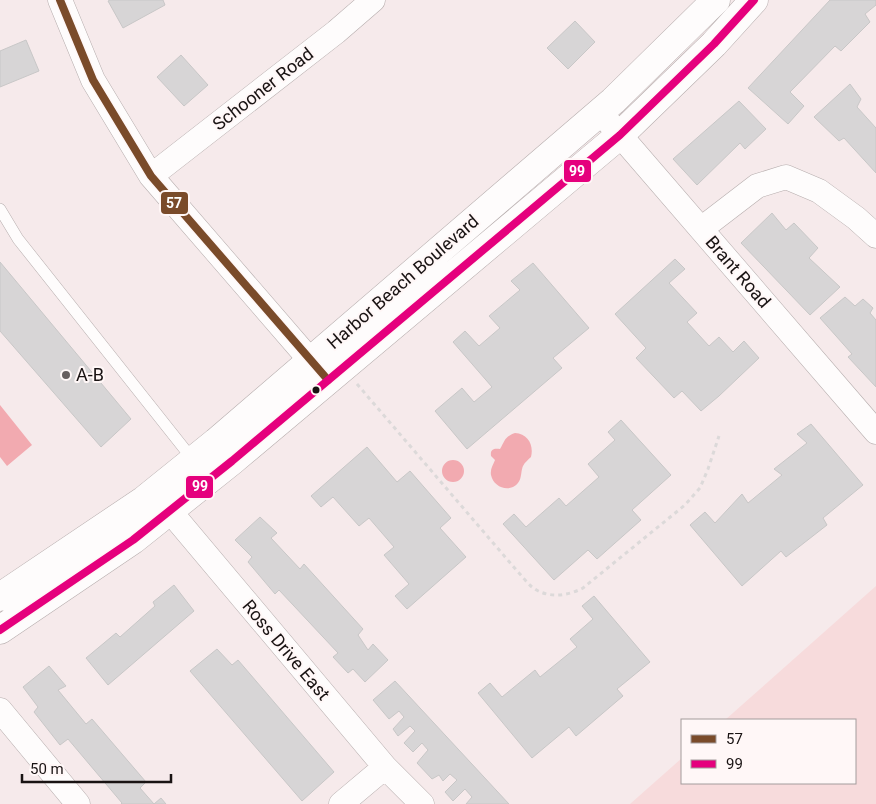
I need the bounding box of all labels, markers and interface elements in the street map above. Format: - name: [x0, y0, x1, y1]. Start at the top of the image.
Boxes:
- street label: Schooner Road: [208, 43, 317, 134]
- line badge: 99: [563, 159, 592, 183]
- text: 99: [569, 163, 585, 179]
- line badge: 57: [160, 191, 189, 215]
- text: 57: [166, 195, 182, 211]
- street label: Harbor Beach Boulevard: [323, 210, 483, 353]
- street label: Brant Road: [701, 231, 775, 312]
- place label: A-B: [76, 364, 104, 385]
- marker: A-B: [60, 369, 72, 381]
- unlabelled marker: [311, 385, 321, 395]
- line badge: 99: [185, 475, 214, 499]
- text: 99: [192, 478, 208, 494]
- street label: Ross Drive East: [238, 595, 335, 704]
- legend: [681, 719, 856, 784]
- text: 57: [726, 730, 743, 748]
- scale bar: [22, 752, 171, 784]
- text: 99: [726, 755, 743, 773]
- text: 50 m: [30, 760, 64, 778]

